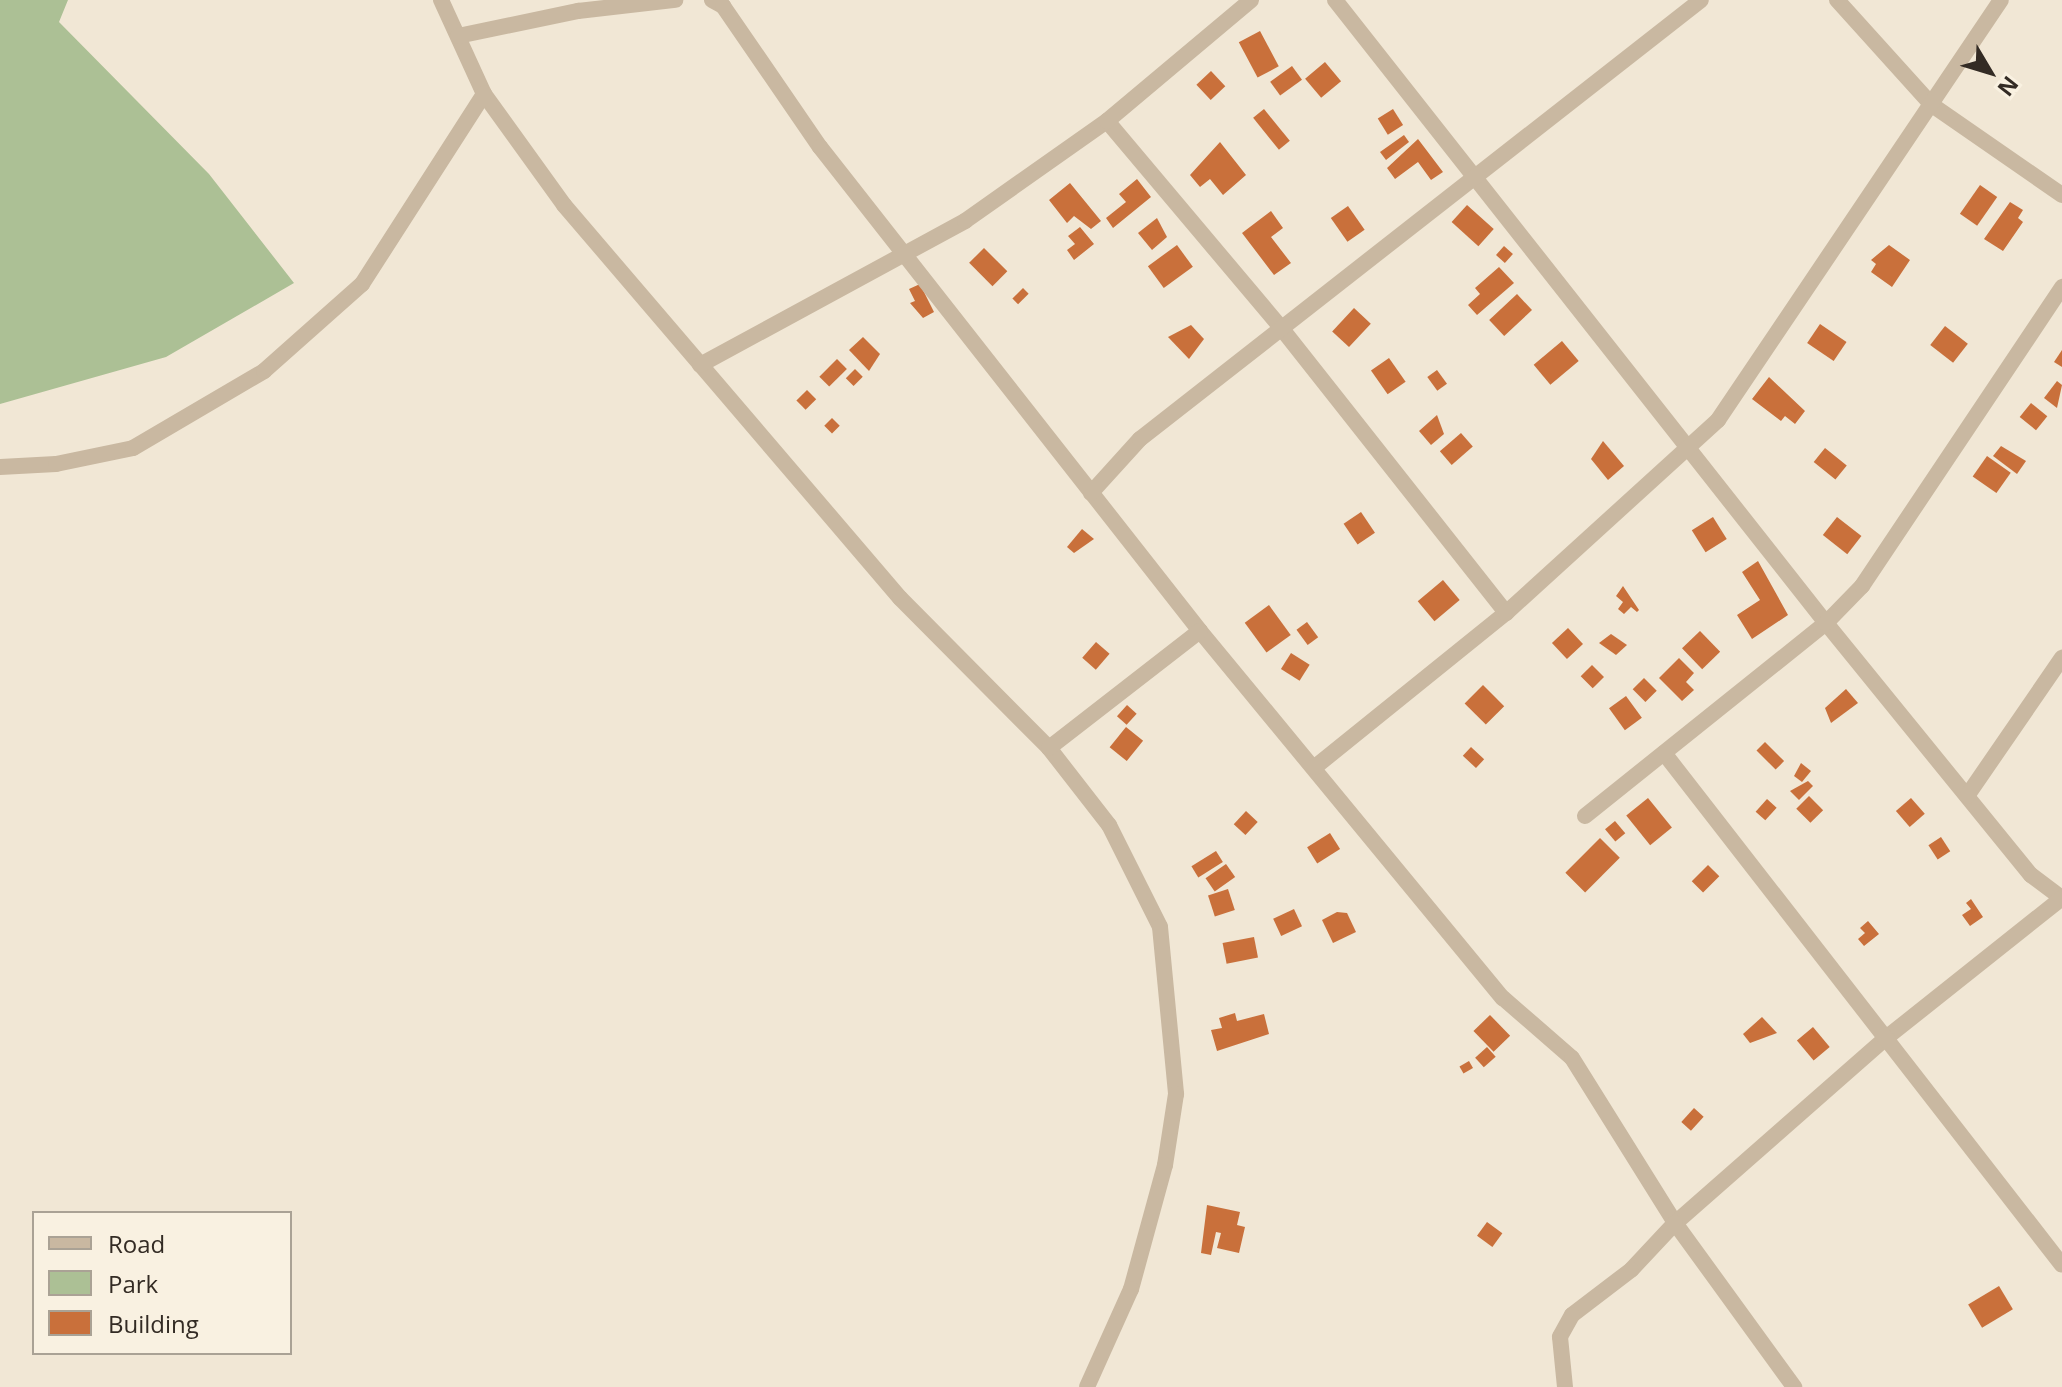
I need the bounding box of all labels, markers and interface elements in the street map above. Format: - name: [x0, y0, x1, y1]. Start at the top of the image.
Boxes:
- north arrow: [1950, 32, 2030, 112]
- text: N: [1992, 70, 2026, 103]
- legend: [32, 1211, 292, 1355]
- text: Road: [108, 1227, 165, 1260]
- text: Park: [108, 1267, 158, 1300]
- text: Building: [108, 1307, 199, 1340]

